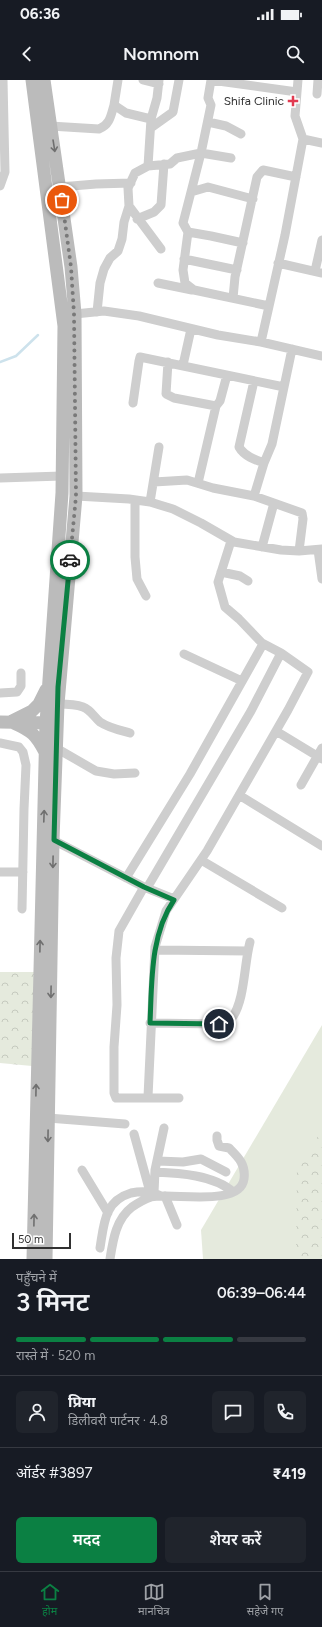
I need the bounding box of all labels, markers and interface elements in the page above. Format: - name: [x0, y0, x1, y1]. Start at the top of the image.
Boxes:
- text: 06:36: [20, 5, 60, 23]
- icon: back: [16, 43, 38, 65]
- text: Nomnom: [123, 43, 199, 65]
- icon: search: [284, 43, 306, 65]
- place label: Shifa Clinic: [224, 94, 285, 108]
- marker: Shifa Clinic: [287, 95, 299, 107]
- one-way arrow: [50, 139, 58, 152]
- pin: [45, 183, 79, 217]
- icon: bag: [51, 189, 73, 211]
- courier: [50, 540, 90, 580]
- icon: car: [59, 549, 81, 571]
- one-way arrow: [40, 810, 47, 823]
- one-way arrow: [49, 855, 57, 868]
- one-way arrow: [36, 940, 44, 953]
- one-way arrow: [47, 985, 54, 998]
- pin: [202, 1007, 236, 1041]
- icon: home: [208, 1013, 230, 1035]
- one-way arrow: [33, 1084, 40, 1097]
- one-way arrow: [44, 1129, 52, 1142]
- one-way arrow: [30, 1214, 38, 1227]
- scale bar: [12, 1231, 71, 1250]
- text: 50 m: [18, 1233, 43, 1246]
- text: पहुँचने में: [16, 1270, 57, 1285]
- text: 06:39–06:44: [217, 1284, 306, 1302]
- text: 3 मिनट: [16, 1286, 89, 1318]
- text: रास्ते में · 520 m: [16, 1348, 95, 1363]
- button: person: [16, 1391, 58, 1433]
- button: chat: [212, 1391, 254, 1433]
- button: phone: [264, 1391, 306, 1433]
- text: प्रिया: [68, 1393, 96, 1411]
- text: डिलीवरी पार्टनर · 4.8: [68, 1413, 168, 1428]
- text: ऑर्डर #3897: [16, 1464, 93, 1482]
- text: ₹419: [272, 1465, 306, 1483]
- button: मदद: [16, 1517, 157, 1563]
- button: शेयर करें: [165, 1517, 306, 1563]
- tab: होम: [39, 1581, 61, 1619]
- tab: मानचित्र: [138, 1581, 169, 1619]
- tab: सहेजे गए: [247, 1581, 283, 1619]

